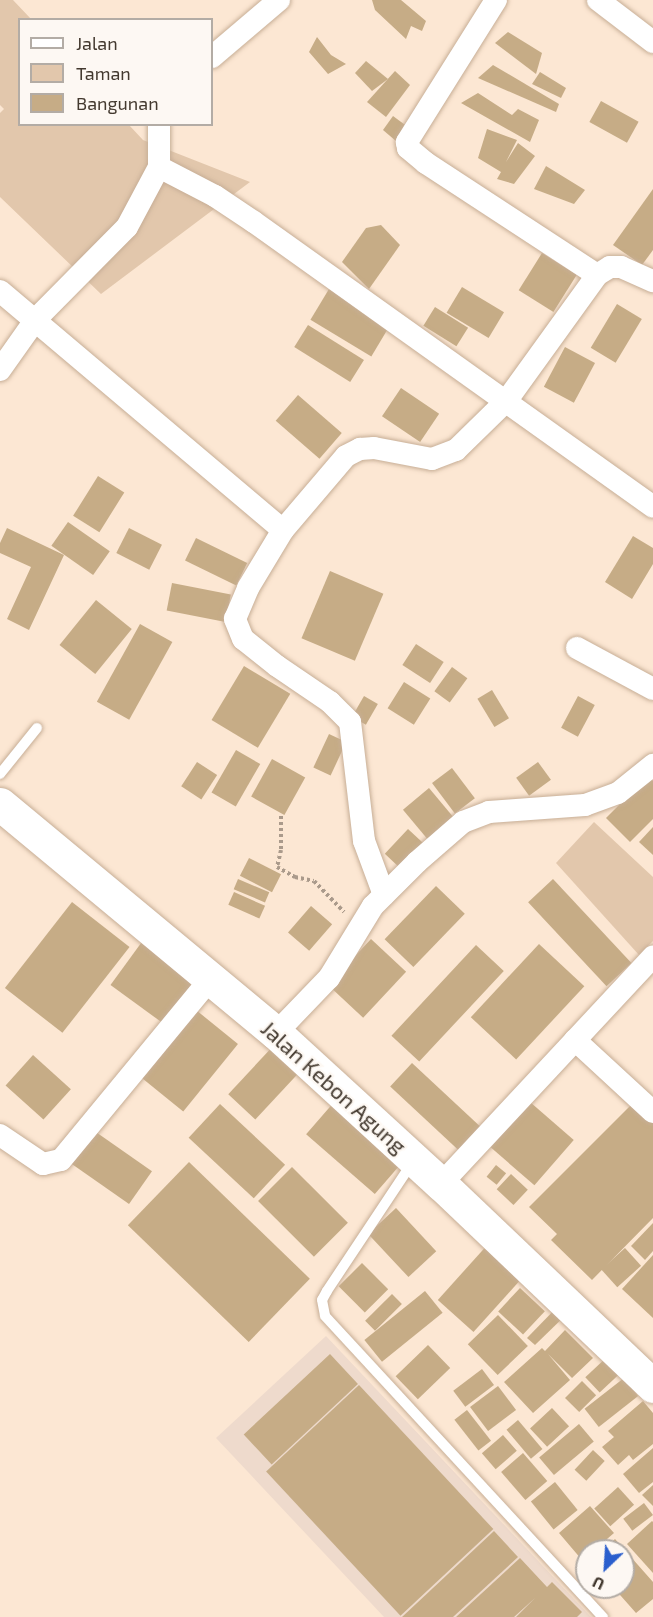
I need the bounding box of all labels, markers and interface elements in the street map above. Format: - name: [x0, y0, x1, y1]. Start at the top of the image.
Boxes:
- legend: [18, 18, 213, 126]
- text: Jalan: [76, 32, 118, 54]
- text: Taman: [76, 62, 131, 84]
- text: Bangunan: [76, 92, 159, 114]
- street label: Jalan Kebon Agung: [256, 1015, 412, 1159]
- north arrow: [575, 1539, 635, 1599]
- text: U: [589, 1573, 607, 1595]

